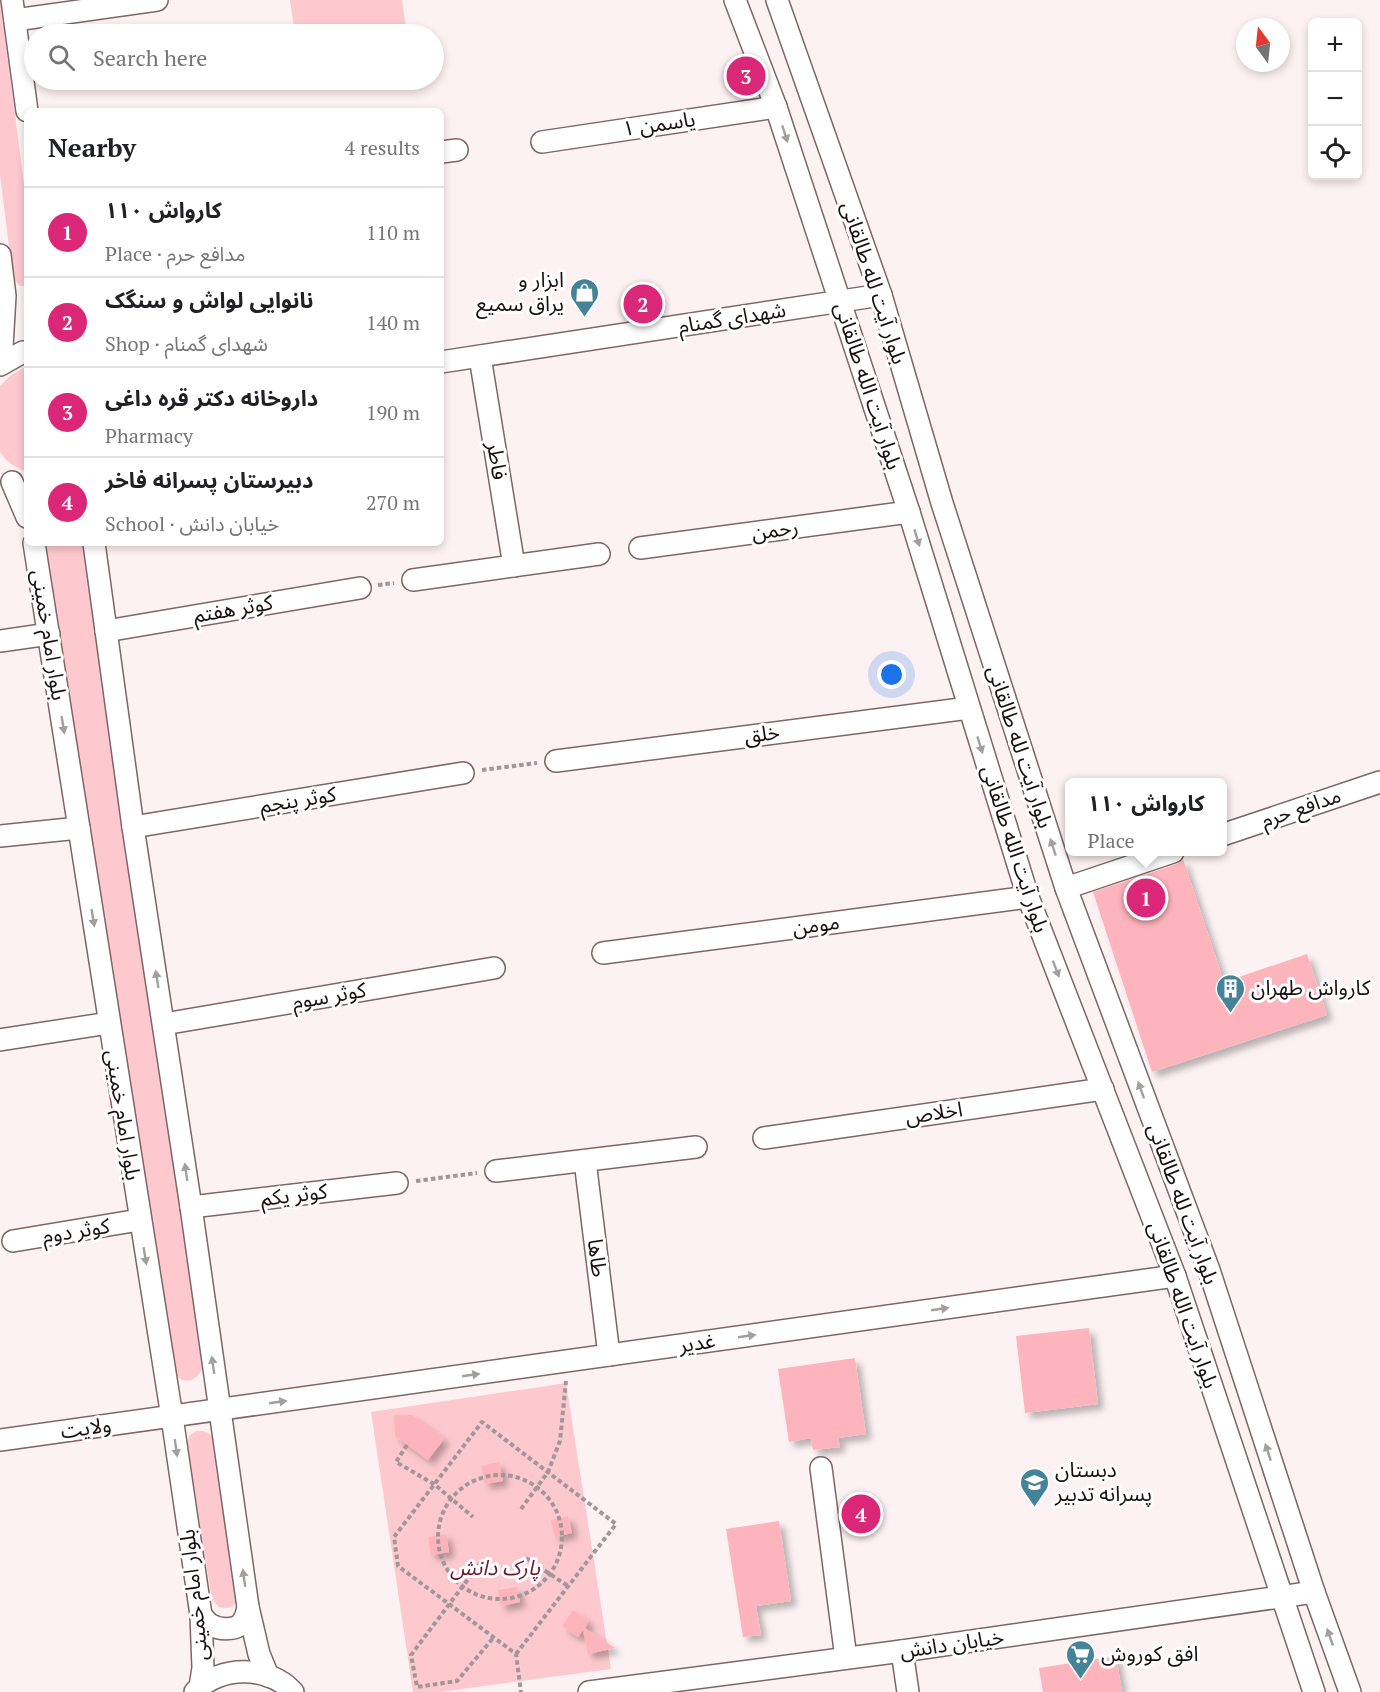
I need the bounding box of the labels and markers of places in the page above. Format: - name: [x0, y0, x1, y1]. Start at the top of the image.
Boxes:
- pin: 3: [726, 54, 766, 98]
- place label: ابزار و يراق سميع: [476, 265, 564, 319]
- shop icon: ابزار و يراق سميع: [569, 276, 601, 318]
- pin: 2: [624, 282, 662, 326]
- pin: 1: [1126, 876, 1166, 920]
- building icon: کارواش طهران: [1214, 972, 1246, 1014]
- place label: کارواش طهران: [1251, 973, 1371, 1001]
- place label: دبستان پسرانه تدبیر: [1054, 1455, 1152, 1507]
- school or university icon: دبستان پسرانه تدبیر: [1018, 1466, 1050, 1508]
- pin: 4: [842, 1492, 880, 1537]
- supermarket icon: افق کوروش: [1064, 1638, 1096, 1680]
- place label: افق کوروش: [1101, 1639, 1199, 1667]

